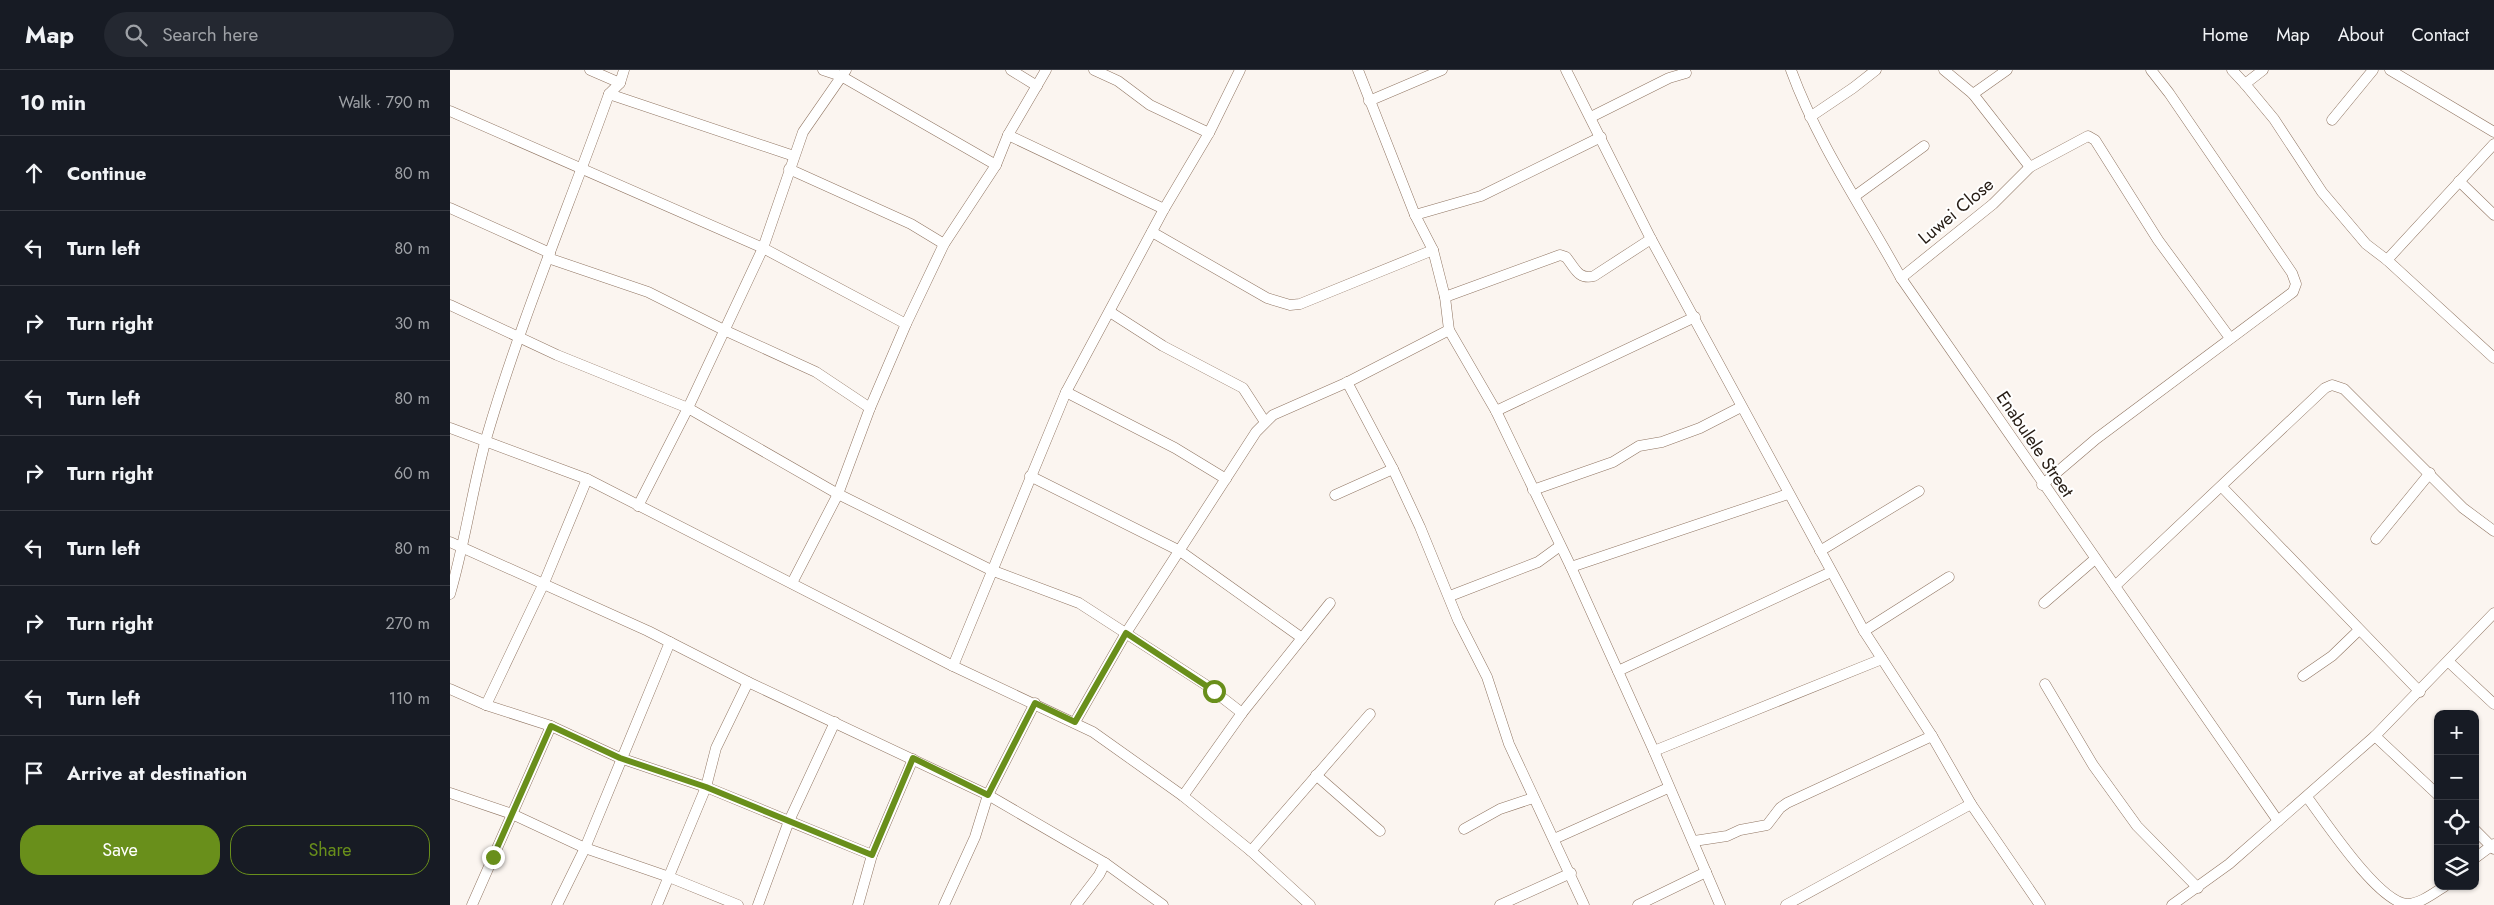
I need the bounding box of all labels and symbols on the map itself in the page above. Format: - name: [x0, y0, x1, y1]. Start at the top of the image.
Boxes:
- street label: Luwei Close: [1913, 172, 1999, 250]
- street label: Enabulele Street: [1990, 386, 2081, 503]
- route start: [1203, 680, 1226, 703]
- route end: [482, 846, 505, 869]

